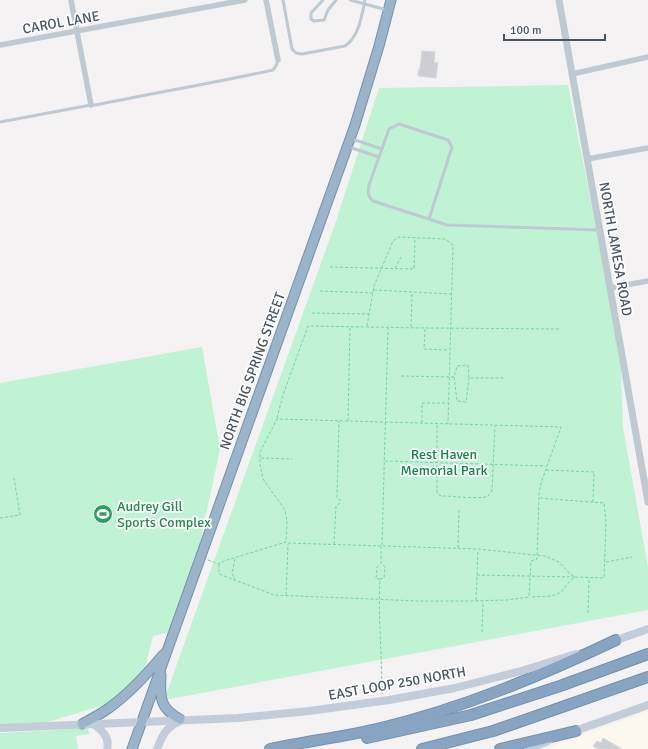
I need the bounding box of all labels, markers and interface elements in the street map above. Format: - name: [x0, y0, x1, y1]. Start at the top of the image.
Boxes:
- street label: CAROL LANE: [21, 7, 101, 38]
- scale bar: [504, 16, 605, 42]
- text: 100 m: [510, 23, 542, 38]
- street label: NORTH LAMESA ROAD: [595, 181, 636, 317]
- street label: NORTH BIG SPRING STREET: [216, 290, 289, 452]
- park label: Rest Haven Memorial Park: [400, 446, 488, 479]
- place label: Audrey Gill Sports Complex: [117, 498, 211, 531]
- sports icon: Audrey Gill Sports Complex: [92, 503, 114, 525]
- street label: EAST LOOP 250 NORTH: [327, 663, 467, 704]

